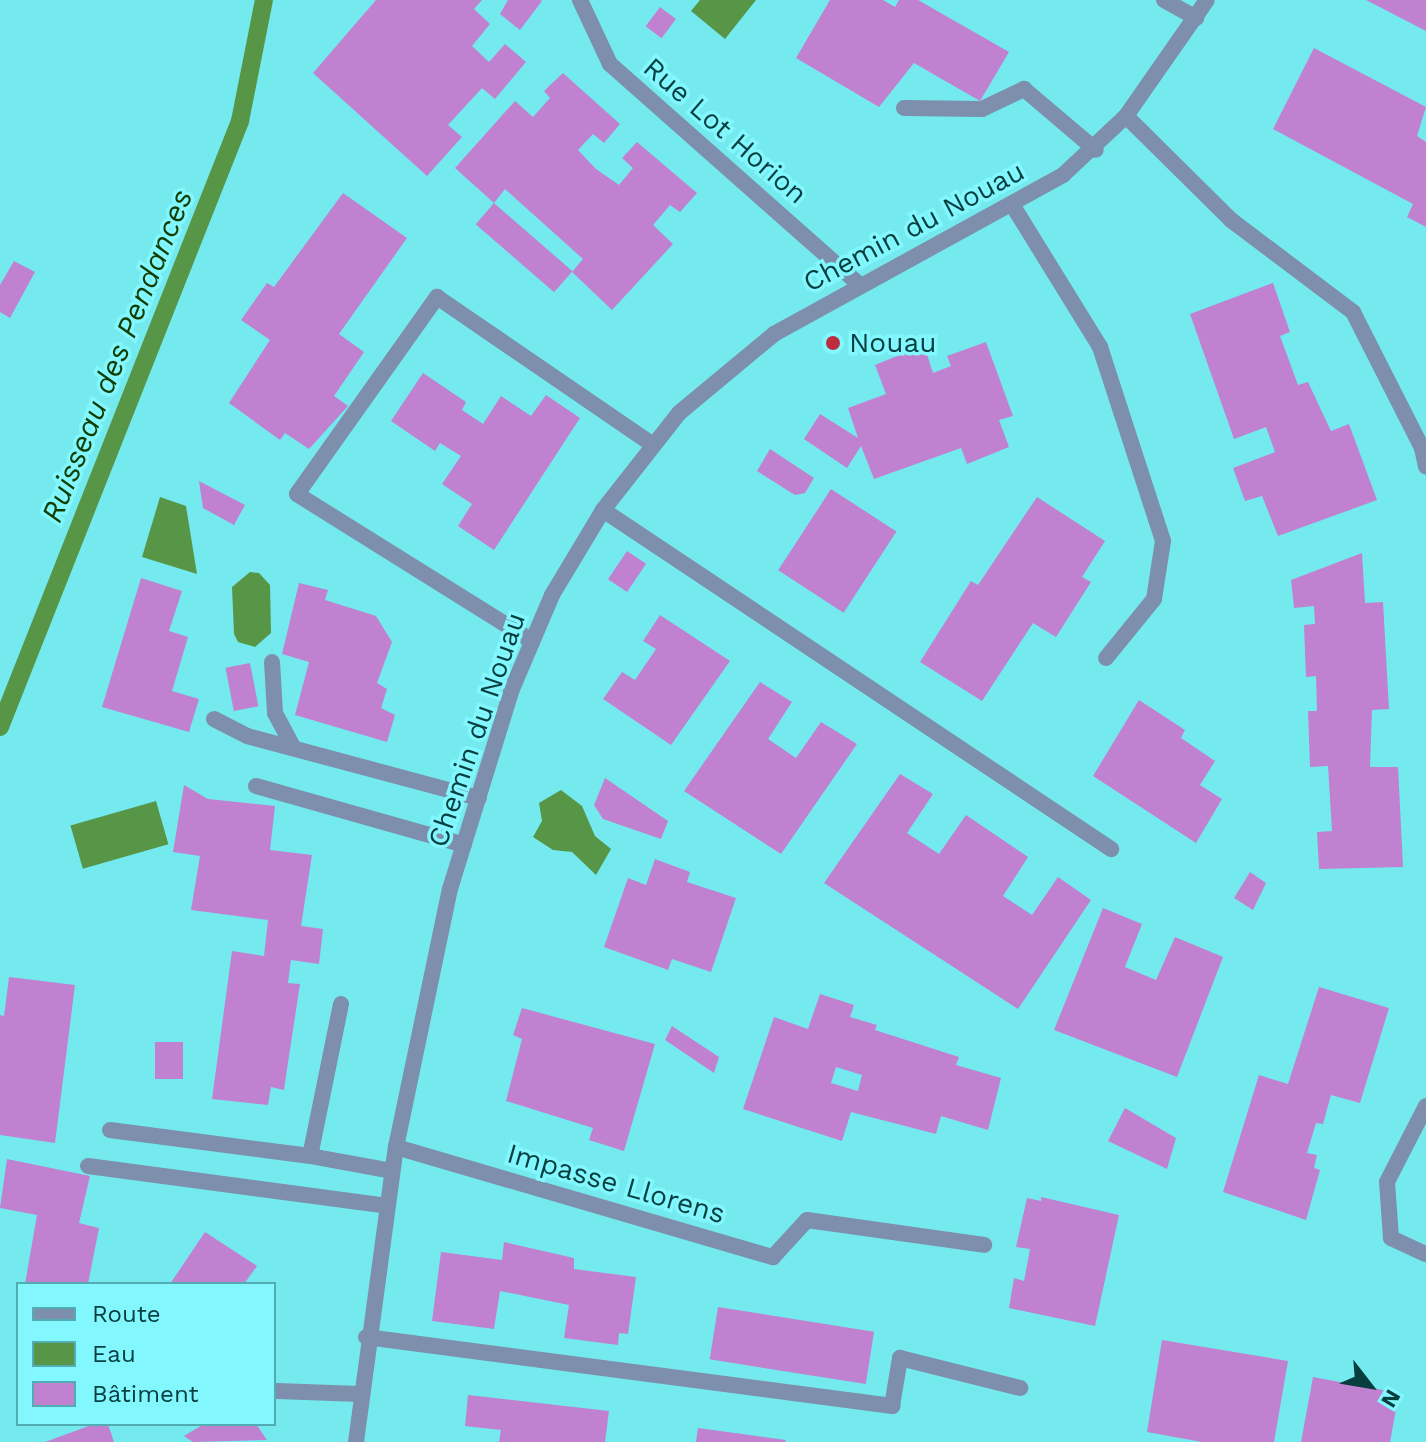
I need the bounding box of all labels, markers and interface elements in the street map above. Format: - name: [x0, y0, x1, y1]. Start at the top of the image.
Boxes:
- street label: Rue Lot Horion: [636, 51, 814, 211]
- street label: Chemin du Nouau: [798, 155, 1030, 299]
- water label: Ruisseau des Pendances: [34, 184, 200, 528]
- place label: Nouau: [849, 326, 937, 360]
- marker: Nouau: [824, 334, 842, 352]
- street label: Chemin du Nouau: [421, 608, 533, 852]
- street label: Impasse Llorens: [503, 1137, 729, 1231]
- legend: [16, 1282, 276, 1426]
- text: Route: [92, 1300, 161, 1328]
- text: Eau: [92, 1340, 136, 1368]
- north arrow: [1330, 1346, 1410, 1426]
- text: Bâtiment: [92, 1380, 199, 1408]
- text: N: [1376, 1385, 1406, 1412]

